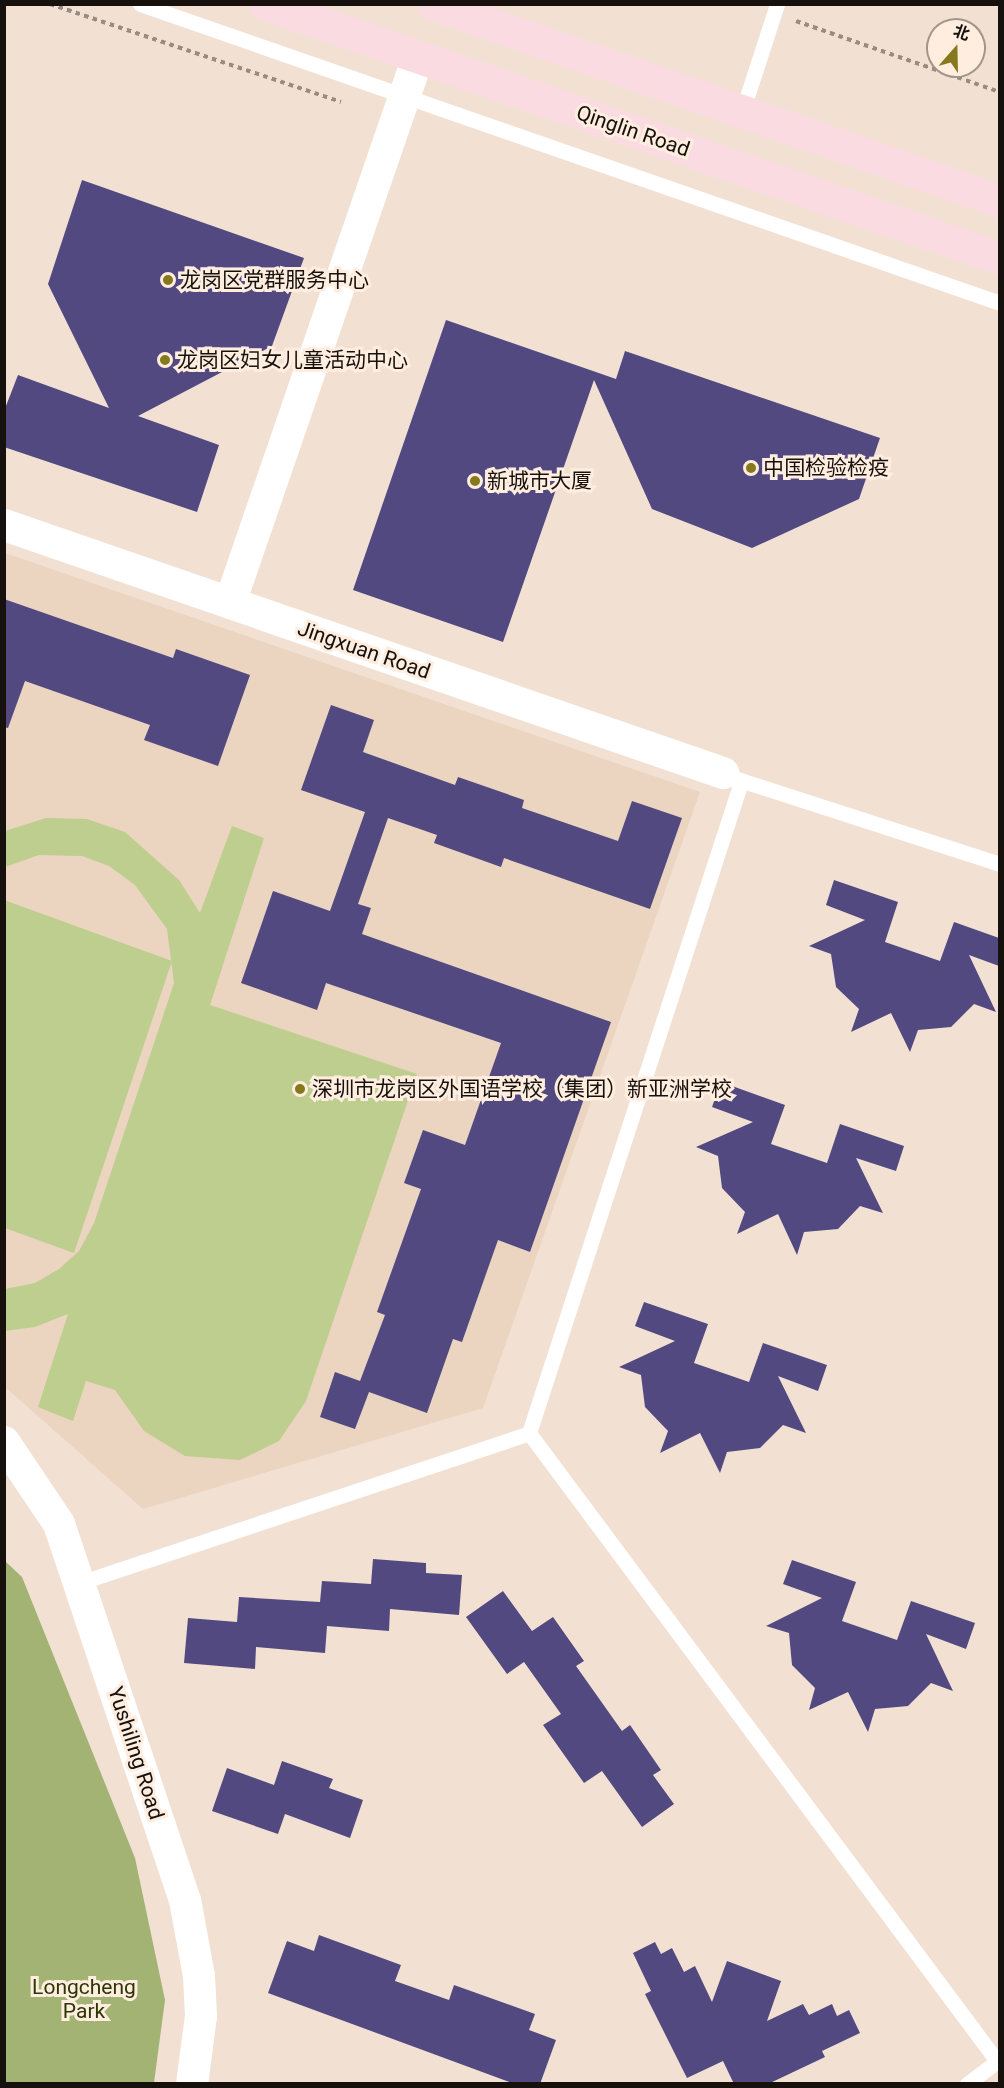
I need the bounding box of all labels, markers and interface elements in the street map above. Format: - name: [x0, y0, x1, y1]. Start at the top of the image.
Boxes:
- north arrow: [926, 18, 986, 78]
- text: 北: [951, 21, 972, 44]
- street label: Qinglin Road: [573, 100, 693, 162]
- place label: 龙岗区党群服务中心: [180, 267, 369, 293]
- marker: 龙岗区党群服务中心: [161, 273, 175, 287]
- place label: 龙岗区妇女儿童活动中心: [177, 347, 408, 373]
- marker: 龙岗区妇女儿童活动中心: [158, 353, 172, 367]
- place label: 中国检验检疫: [763, 455, 889, 481]
- marker: 中国检验检疫: [744, 461, 758, 475]
- place label: 新城市大厦: [487, 468, 592, 494]
- marker: 新城市大厦: [468, 474, 482, 488]
- street label: Jingxuan Road: [294, 616, 434, 684]
- place label: 深圳市龙岗区外国语学校（集团）新亚洲学校: [312, 1076, 732, 1102]
- marker: 深圳市龙岗区外国语学校（集团）新亚洲学校: [293, 1082, 307, 1096]
- street label: Yushiling Road: [103, 1683, 169, 1823]
- park label: Longcheng Park: [32, 1974, 136, 2024]

